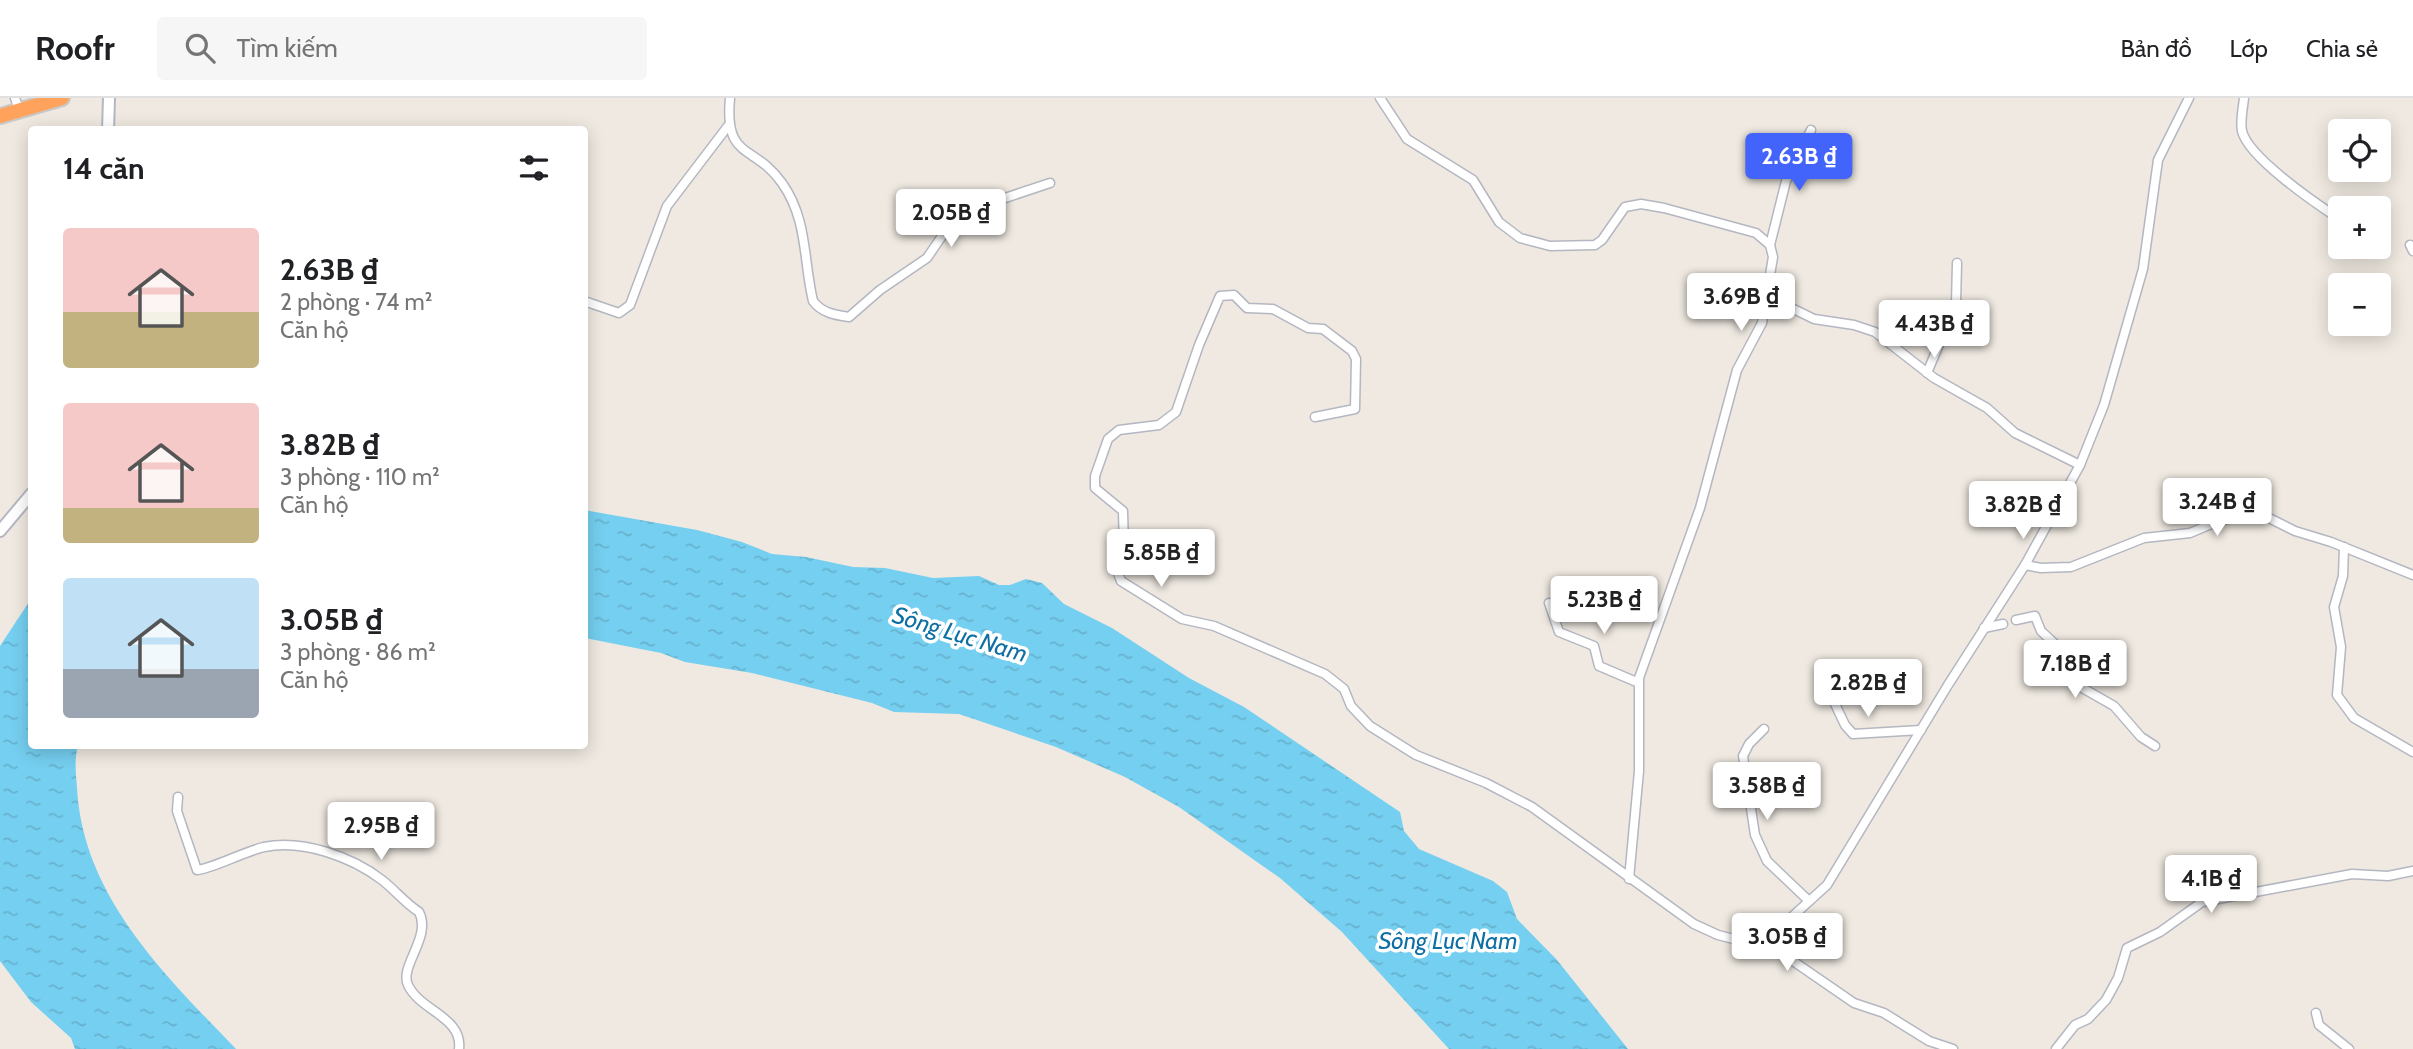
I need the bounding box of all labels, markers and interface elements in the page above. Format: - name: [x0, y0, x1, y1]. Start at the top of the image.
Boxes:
- search box: [157, 17, 647, 80]
- text: Roofr: [35, 28, 115, 68]
- icon: search: [181, 29, 219, 67]
- text: Tìm kiếm: [237, 32, 338, 64]
- text: Bản đồ: [2120, 34, 2192, 63]
- text: Lớp: [2230, 34, 2268, 63]
- text: Chia sẻ: [2306, 34, 2378, 63]
- map controls: [2328, 119, 2391, 336]
- button: locate: [2328, 119, 2391, 182]
- pin: 2.63B ₫: [1734, 134, 1864, 193]
- text: 2.63B ₫: [1761, 142, 1837, 170]
- icon: filters: [515, 149, 553, 187]
- text: 14 căn: [63, 150, 145, 187]
- pin: 2.05B ₫: [886, 190, 1016, 249]
- button: +: [2328, 196, 2391, 259]
- text: 2.05B ₫: [912, 198, 990, 226]
- text: 2.63B ₫: [280, 251, 378, 288]
- icon: home: [119, 256, 203, 340]
- button: −: [2328, 273, 2391, 336]
- pin: 3.69B ₫: [1676, 274, 1806, 333]
- text: 3.69B ₫: [1703, 282, 1779, 310]
- text: 2 phòng · 74 m²: [280, 288, 432, 316]
- pin: 4.43B ₫: [1869, 300, 1999, 360]
- text: 4.43B ₫: [1895, 309, 1973, 337]
- text: Căn hộ: [280, 316, 348, 344]
- text: 3.82B ₫: [280, 426, 379, 463]
- icon: home: [119, 431, 203, 515]
- text: 3 phòng · 110 m²: [280, 463, 440, 491]
- pin: 3.24B ₫: [2152, 478, 2282, 538]
- pin: 3.82B ₫: [1958, 482, 2088, 541]
- text: 3.24B ₫: [2179, 487, 2255, 515]
- text: 3.82B ₫: [1985, 490, 2061, 518]
- text: Căn hộ: [280, 491, 348, 519]
- pin: 5.85B ₫: [1096, 530, 1226, 589]
- text: 5.85B ₫: [1123, 538, 1199, 566]
- pin: 5.23B ₫: [1539, 576, 1669, 636]
- text: 5.23B ₫: [1567, 585, 1641, 613]
- water label: Sông Lục Nam: [889, 600, 1031, 668]
- text: 3.05B ₫: [280, 601, 383, 638]
- icon: home: [119, 606, 203, 690]
- text: 3 phòng · 86 m²: [280, 638, 436, 666]
- pin: 7.18B ₫: [2010, 640, 2140, 700]
- text: 7.18B ₫: [2040, 649, 2110, 677]
- pin: 2.82B ₫: [1803, 660, 1933, 719]
- text: Căn hộ: [280, 666, 348, 694]
- text: 2.82B ₫: [1830, 668, 1906, 696]
- pin: 3.58B ₫: [1702, 762, 1832, 822]
- text: 3.58B ₫: [1729, 771, 1805, 799]
- pin: 2.95B ₫: [316, 802, 446, 862]
- text: 2.95B ₫: [344, 811, 418, 839]
- pin: 4.1B ₫: [2154, 856, 2268, 915]
- text: 4.1B ₫: [2181, 864, 2241, 892]
- pin: 3.05B ₫: [1722, 914, 1852, 973]
- text: 3.05B ₫: [1748, 922, 1826, 950]
- water label: Sông Lục Nam: [1378, 926, 1518, 955]

